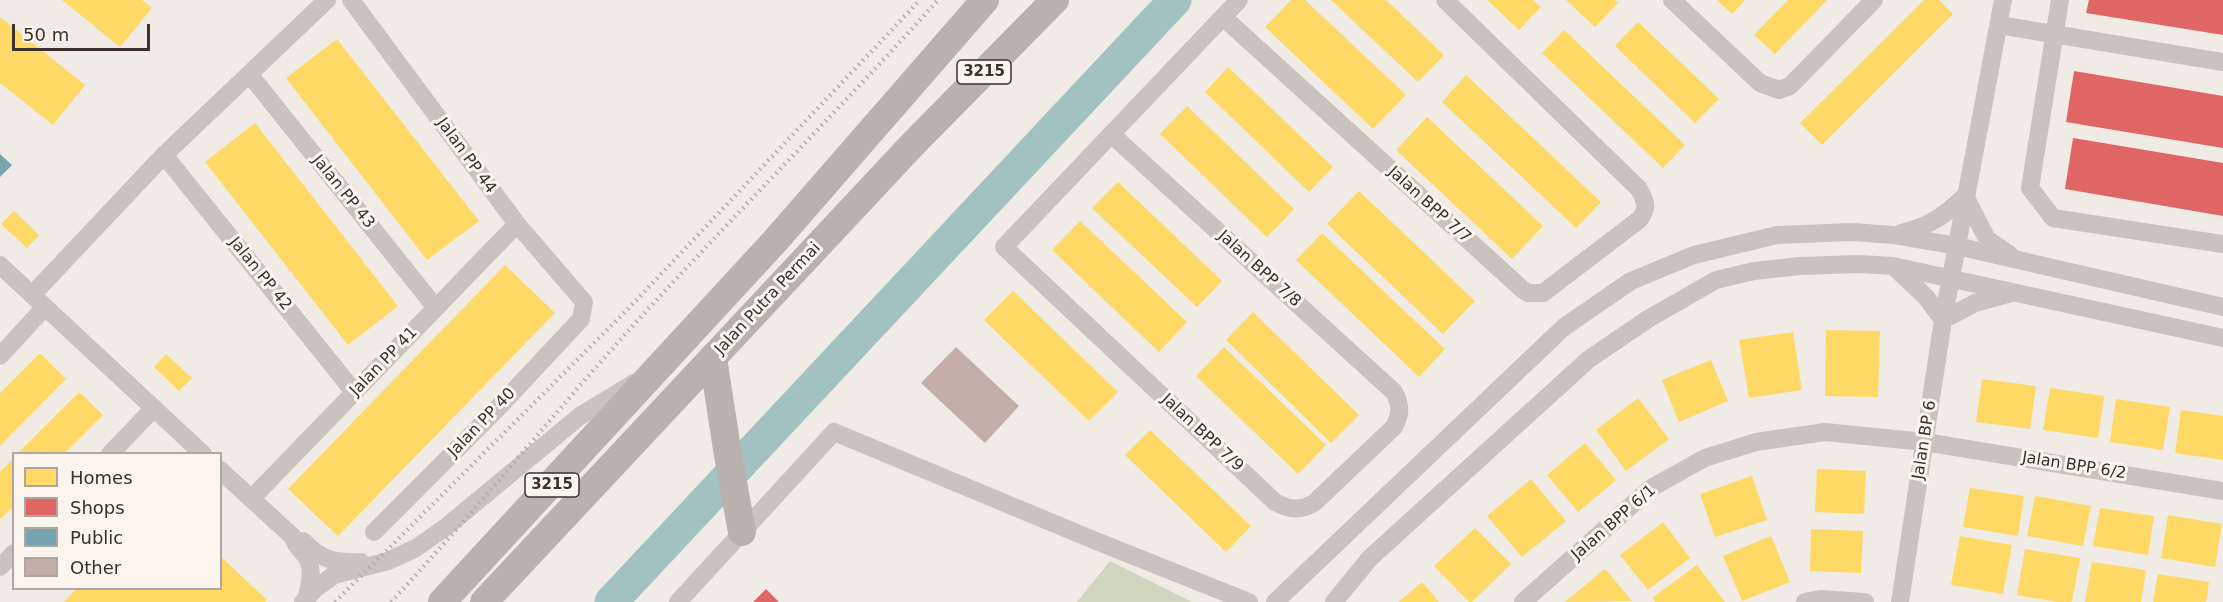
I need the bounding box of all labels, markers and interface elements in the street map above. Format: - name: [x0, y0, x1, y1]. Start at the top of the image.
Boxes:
- scale bar: [15, 12, 153, 50]
- text: 50 m: [23, 24, 69, 45]
- road number: 3215: [957, 60, 1011, 84]
- street label: Jalan PP 44: [432, 114, 500, 198]
- street label: Jalan PP 43: [308, 151, 378, 233]
- street label: Jalan BPP 7/7: [1384, 163, 1474, 247]
- street label: Jalan BPP 7/8: [1214, 227, 1304, 311]
- street label: Jalan PP 42: [225, 233, 295, 315]
- street label: Jalan Putra Permai: [711, 239, 825, 359]
- street label: Jalan PP 41: [346, 323, 422, 401]
- street label: Jalan PP 40: [444, 384, 520, 462]
- street label: Jalan BPP 7/9: [1157, 390, 1247, 476]
- street label: Jalan BP 6: [1909, 399, 1941, 481]
- street label: Jalan BPP 6/2: [2021, 448, 2127, 484]
- legend: [12, 452, 222, 590]
- text: Homes: [70, 467, 133, 488]
- road number: 3215: [525, 473, 579, 497]
- street label: Jalan BPP 6/1: [1568, 481, 1660, 565]
- text: Shops: [70, 497, 125, 518]
- text: Public: [70, 527, 123, 548]
- text: Other: [70, 557, 121, 578]

